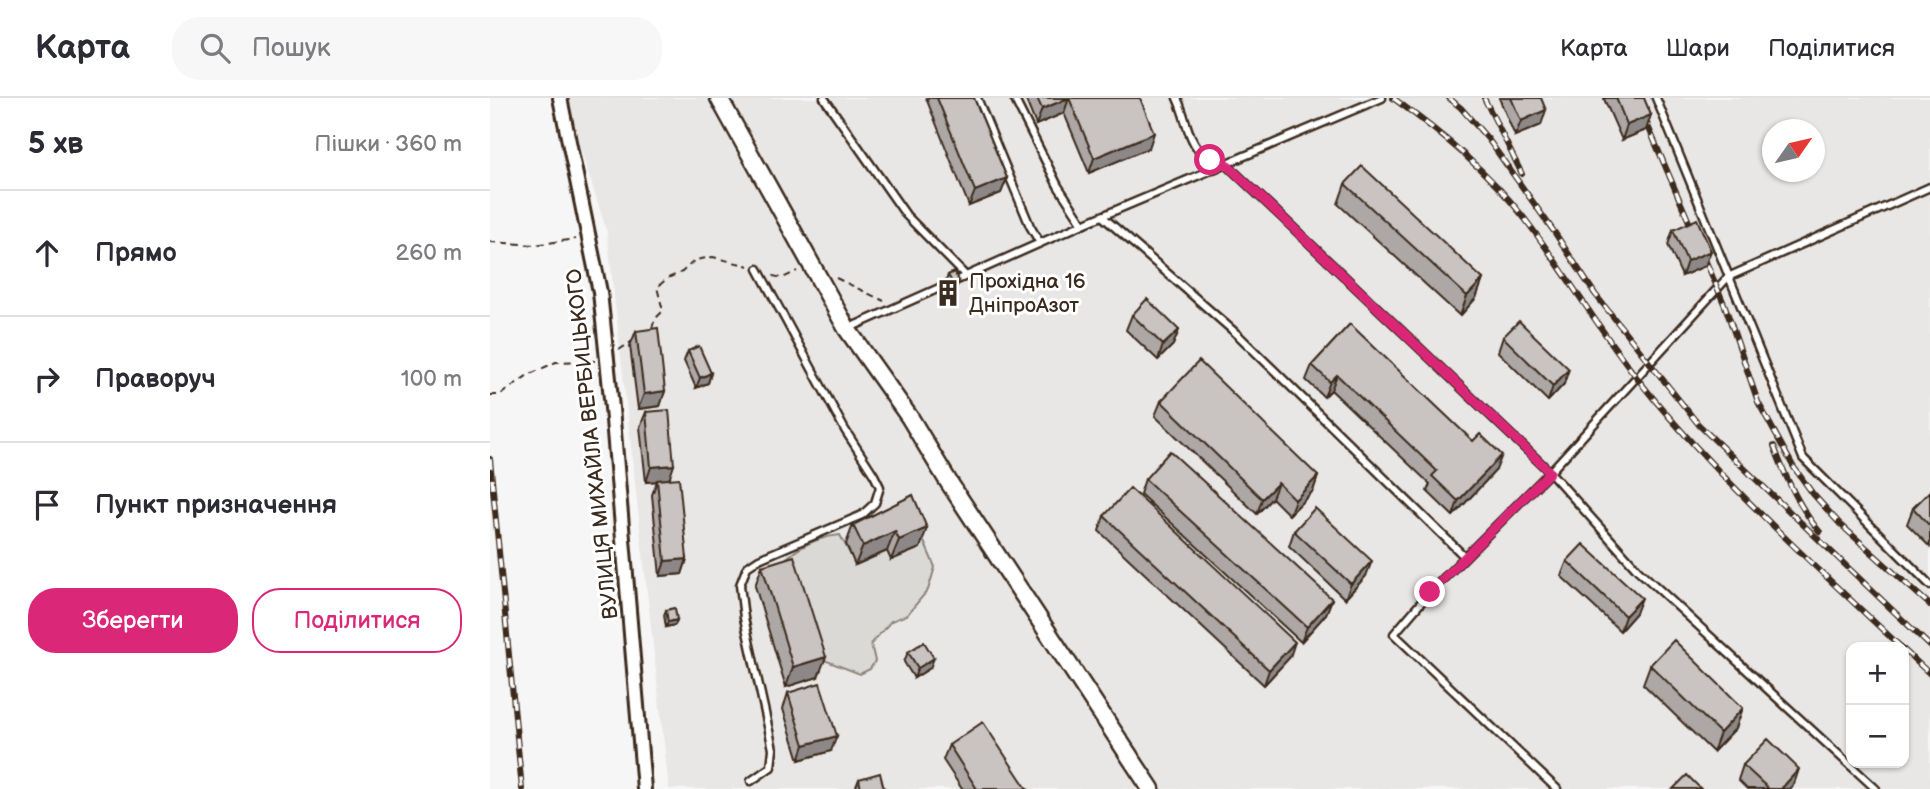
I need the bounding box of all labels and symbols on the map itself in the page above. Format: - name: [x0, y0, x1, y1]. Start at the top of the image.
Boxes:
- north arrow: [1762, 119, 1825, 182]
- route start: [1194, 144, 1225, 175]
- street label: ВУЛИЦЯ МИХАЙЛА ВЕРБИЦЬКОГО: [562, 267, 623, 620]
- place label: Прохідна 16 ДніпроАзот: [969, 269, 1086, 318]
- building icon: Прохідна 16 ДніпроАзот: [933, 278, 963, 308]
- route end: [1414, 576, 1445, 607]

